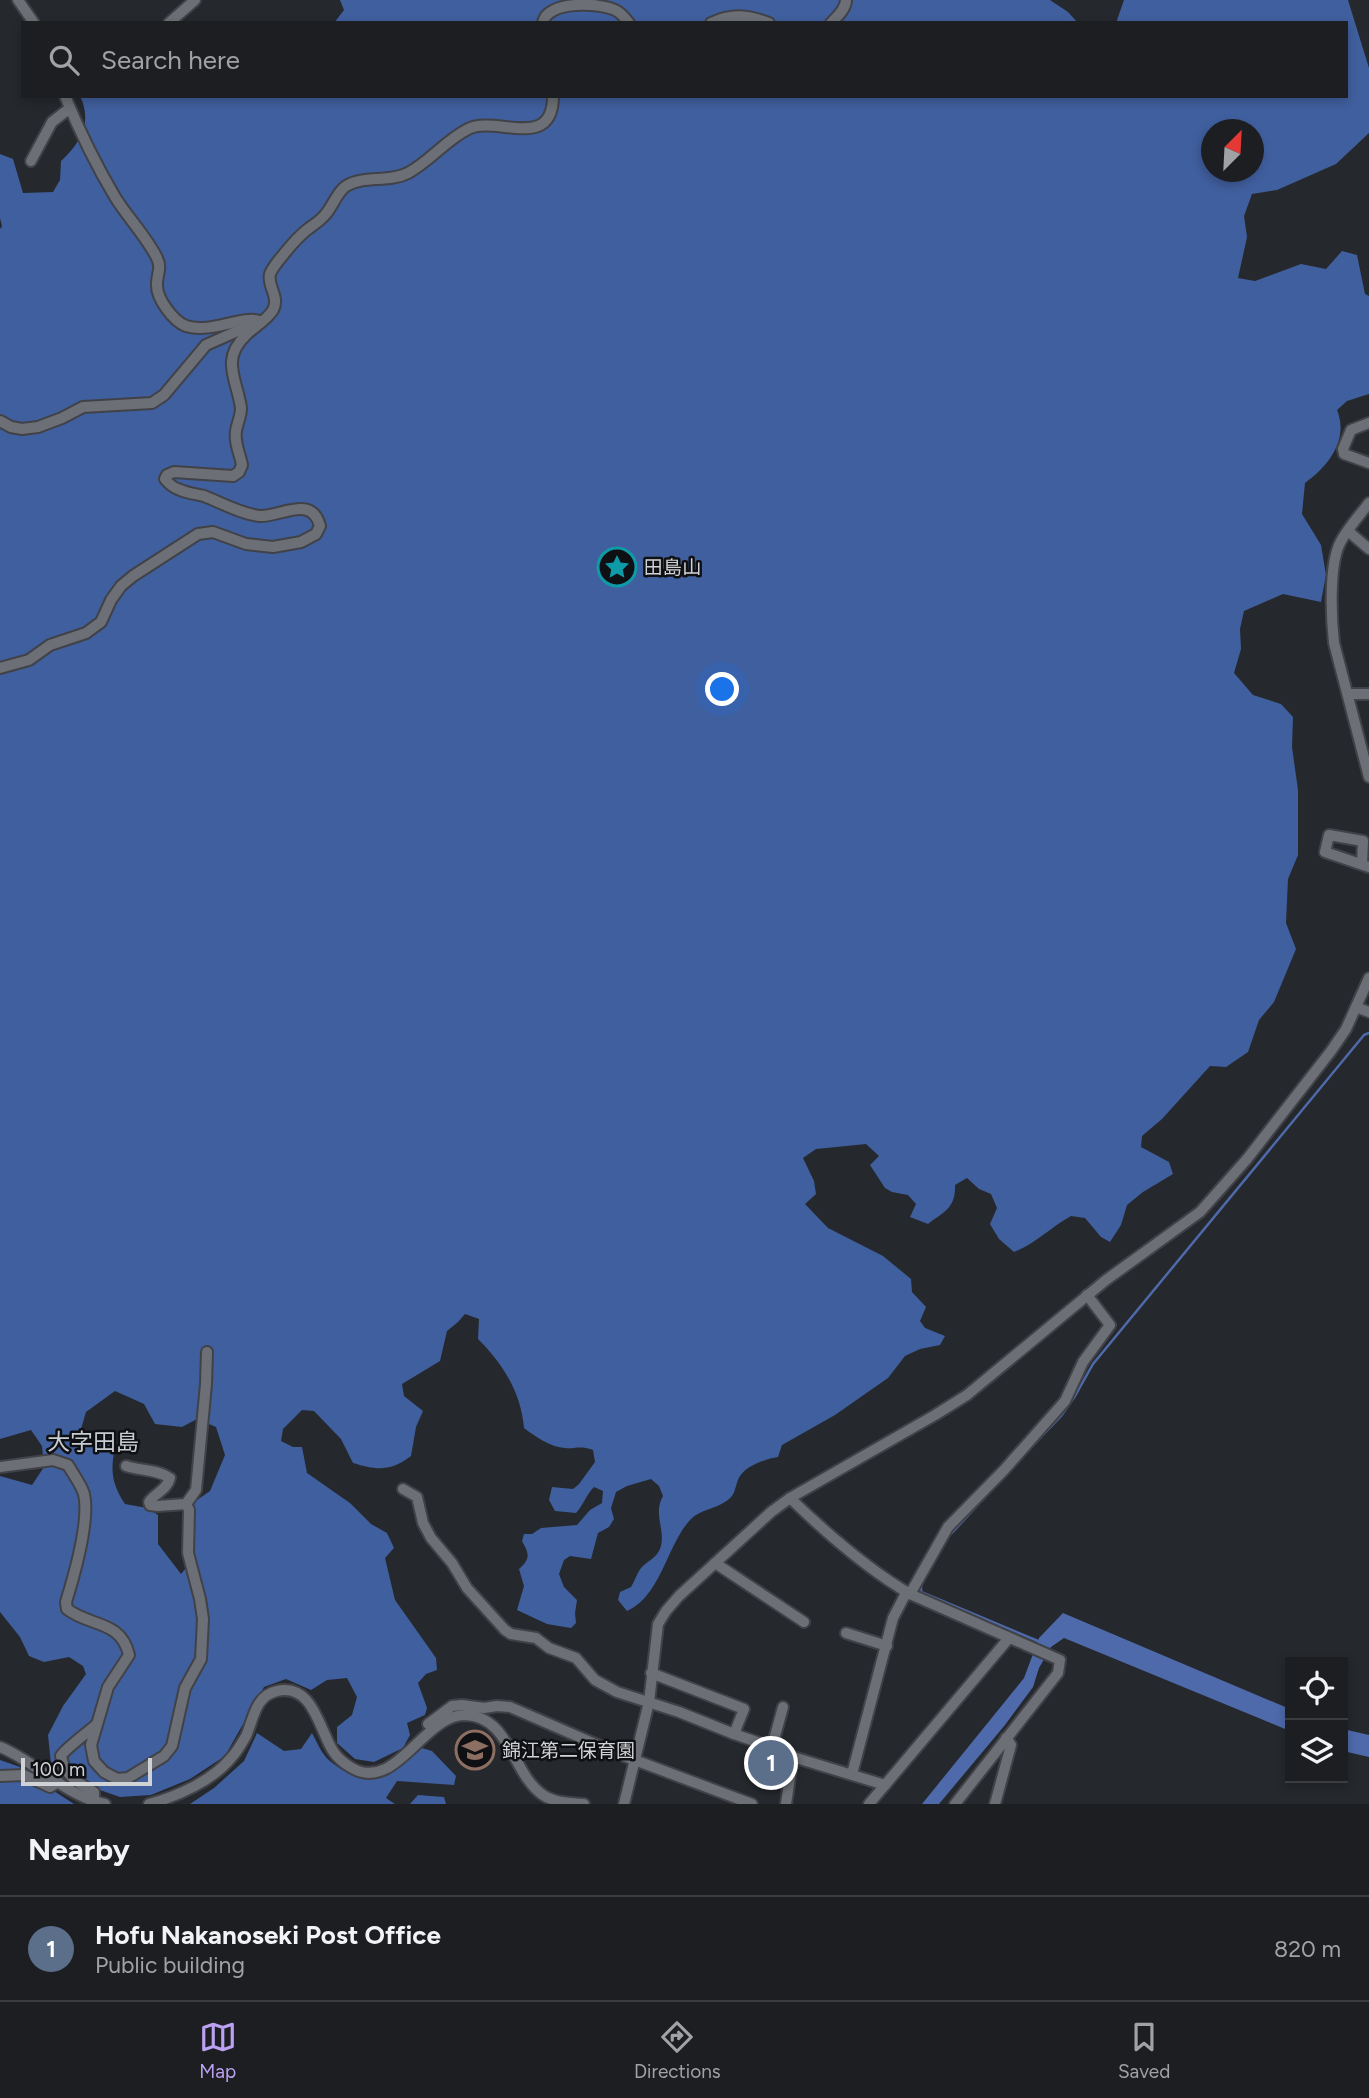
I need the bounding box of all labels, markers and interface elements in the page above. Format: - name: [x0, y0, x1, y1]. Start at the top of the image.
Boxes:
- search box: [21, 21, 1348, 98]
- icon: search: [45, 41, 83, 79]
- text: Search here: [101, 44, 240, 76]
- north arrow: [1201, 119, 1264, 182]
- place icon: 田島山: [596, 546, 638, 588]
- place label: 田島山: [644, 556, 701, 579]
- your location: [705, 672, 739, 706]
- district label: 大字田島: [47, 1428, 139, 1456]
- map controls: [1285, 1657, 1348, 1783]
- button: locate: [1285, 1657, 1348, 1720]
- button: layers: [1285, 1720, 1348, 1783]
- school or university icon: 錦江第二保育園: [454, 1729, 496, 1771]
- pin: 1: [748, 1737, 794, 1789]
- place label: 錦江第二保育園: [502, 1739, 635, 1762]
- scale bar: [21, 1755, 152, 1787]
- text: 100 m: [32, 1758, 85, 1781]
- text: Nearby: [28, 1831, 130, 1868]
- text: Hofu Nakanoseki Post Office: [95, 1919, 441, 1951]
- text: 1: [46, 1935, 56, 1963]
- text: 820 m: [1274, 1935, 1341, 1963]
- text: Public building: [95, 1951, 245, 1979]
- tab: Map: [199, 2018, 237, 2083]
- tab: Directions: [634, 2018, 721, 2083]
- tab: Saved: [1118, 2018, 1170, 2083]

